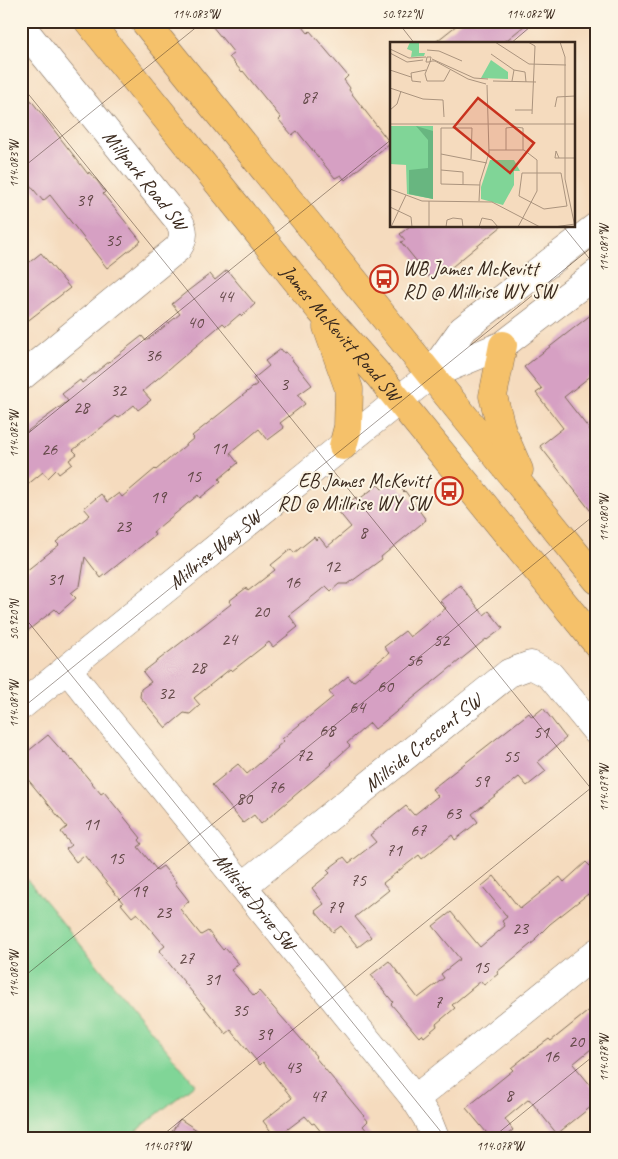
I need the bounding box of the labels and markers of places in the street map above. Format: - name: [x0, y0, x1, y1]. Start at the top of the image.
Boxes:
- place label: WB James McKevitt RD @ Millrise WY SW: [403, 256, 559, 304]
- bus stop icon: WB James McKevitt RD @ Millrise WY SW: [369, 264, 399, 294]
- place label: EB James McKevitt RD @ Millrise WY SW: [278, 468, 434, 516]
- bus stop icon: EB James McKevitt RD @ Millrise WY SW: [434, 476, 464, 506]

